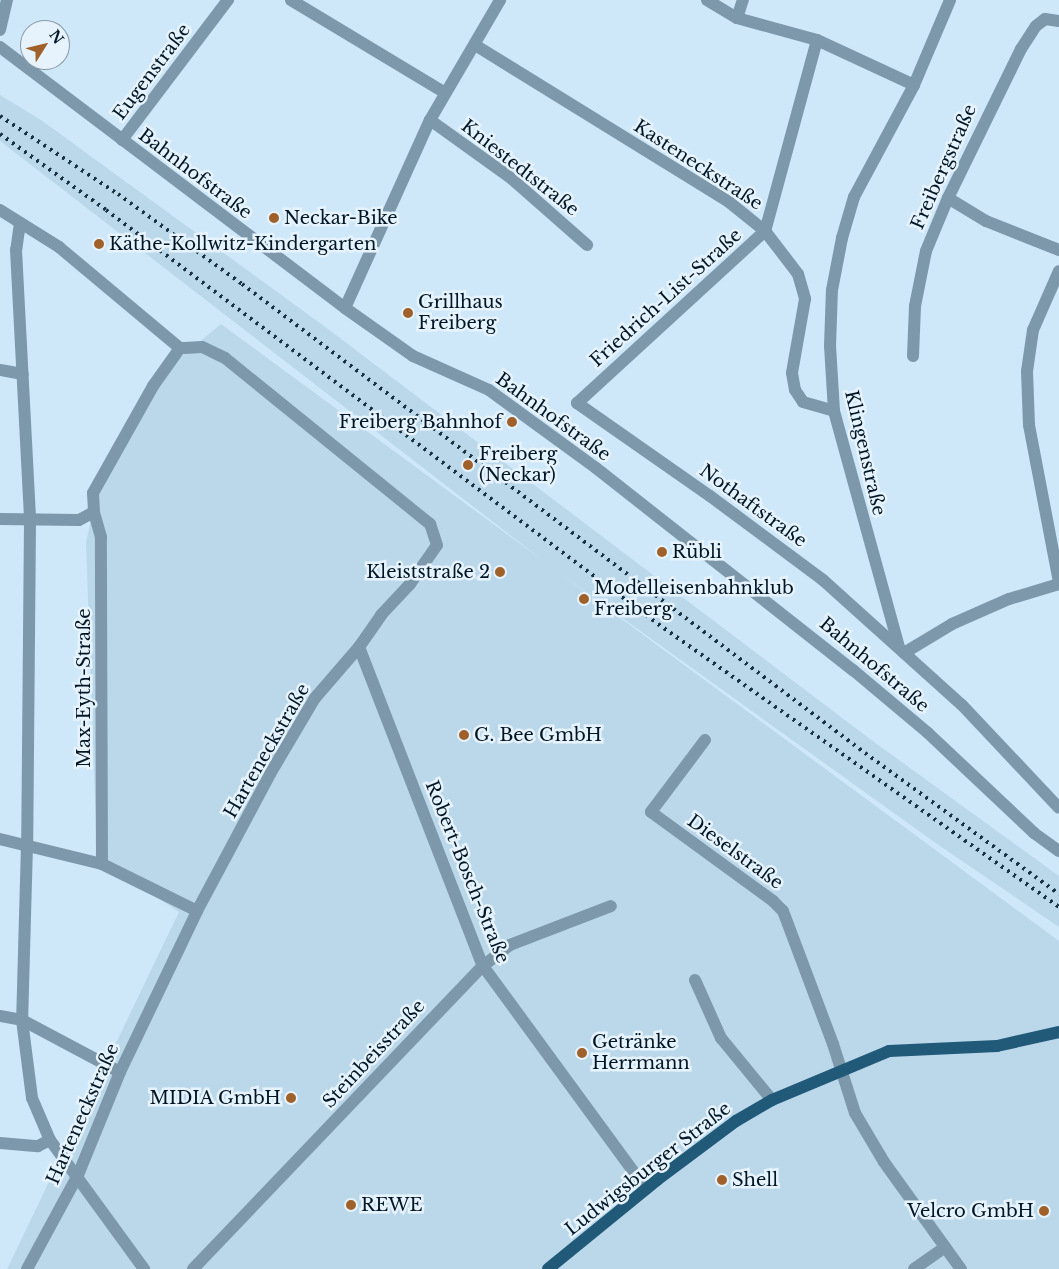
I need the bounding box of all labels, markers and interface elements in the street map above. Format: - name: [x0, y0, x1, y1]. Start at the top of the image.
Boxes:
- north arrow: [20, 20, 70, 70]
- street label: Eugenstraße: [109, 20, 195, 124]
- text: N: [45, 26, 67, 47]
- street label: Freibergstraße: [907, 101, 981, 233]
- street label: Kniestedtstraße: [457, 115, 583, 221]
- street label: Kasteneckstraße: [630, 115, 766, 215]
- street label: Bahnhofstraße: [134, 124, 256, 224]
- place label: Neckar-Bike: [284, 207, 398, 229]
- marker: Neckar-Bike: [268, 212, 280, 224]
- street label: Friedrich-List-Straße: [586, 224, 746, 372]
- place label: Käthe-Kollwitz-Kindergarten: [109, 233, 376, 255]
- marker: Käthe-Kollwitz-Kindergarten: [93, 238, 105, 250]
- place label: Grillhaus Freiberg: [418, 292, 503, 334]
- marker: Grillhaus Freiberg: [402, 307, 414, 319]
- street label: Bahnhofstraße: [492, 368, 614, 466]
- street label: Klingenstraße: [840, 388, 890, 518]
- place label: Freiberg Bahnhof: [339, 411, 502, 433]
- marker: Freiberg Bahnhof: [506, 416, 518, 428]
- place label: Freiberg (Neckar): [479, 444, 557, 486]
- marker: Freiberg (Neckar): [461, 458, 475, 472]
- street label: Nothaftstraße: [695, 460, 811, 552]
- place label: Rübli: [672, 541, 722, 563]
- marker: Rübli: [656, 546, 668, 558]
- place label: Kleiststraße 2: [366, 561, 490, 583]
- marker: Kleiststraße 2: [494, 566, 506, 578]
- place label: Modelleisenbahnklub Freiberg: [594, 578, 794, 620]
- marker: Modelleisenbahnklub Freiberg: [578, 593, 590, 605]
- street label: Max-Eyth-Straße: [73, 608, 95, 768]
- street label: Bahnhofstraße: [815, 613, 933, 717]
- street label: Harteneckstraße: [220, 680, 314, 822]
- place label: G. Bee GmbH: [474, 724, 602, 746]
- marker: G. Bee GmbH: [458, 729, 470, 741]
- street label: Robert-Bosch-Straße: [420, 778, 514, 966]
- street label: Dieselstraße: [683, 810, 787, 894]
- street label: Steinbeisstraße: [318, 996, 430, 1112]
- place label: Getränke Herrmann: [592, 1032, 690, 1074]
- street label: Harteneckstraße: [42, 1040, 124, 1188]
- marker: Getränke Herrmann: [576, 1047, 588, 1059]
- place label: MIDIA GmbH: [149, 1087, 281, 1109]
- marker: MIDIA GmbH: [285, 1092, 297, 1104]
- street label: Ludwigsburger Straße: [561, 1098, 735, 1240]
- place label: Shell: [732, 1169, 778, 1191]
- marker: Shell: [716, 1174, 728, 1186]
- place label: REWE: [361, 1194, 422, 1216]
- marker: REWE: [345, 1199, 357, 1211]
- place label: Velcro GmbH: [907, 1200, 1034, 1222]
- marker: Velcro GmbH: [1038, 1205, 1050, 1217]

